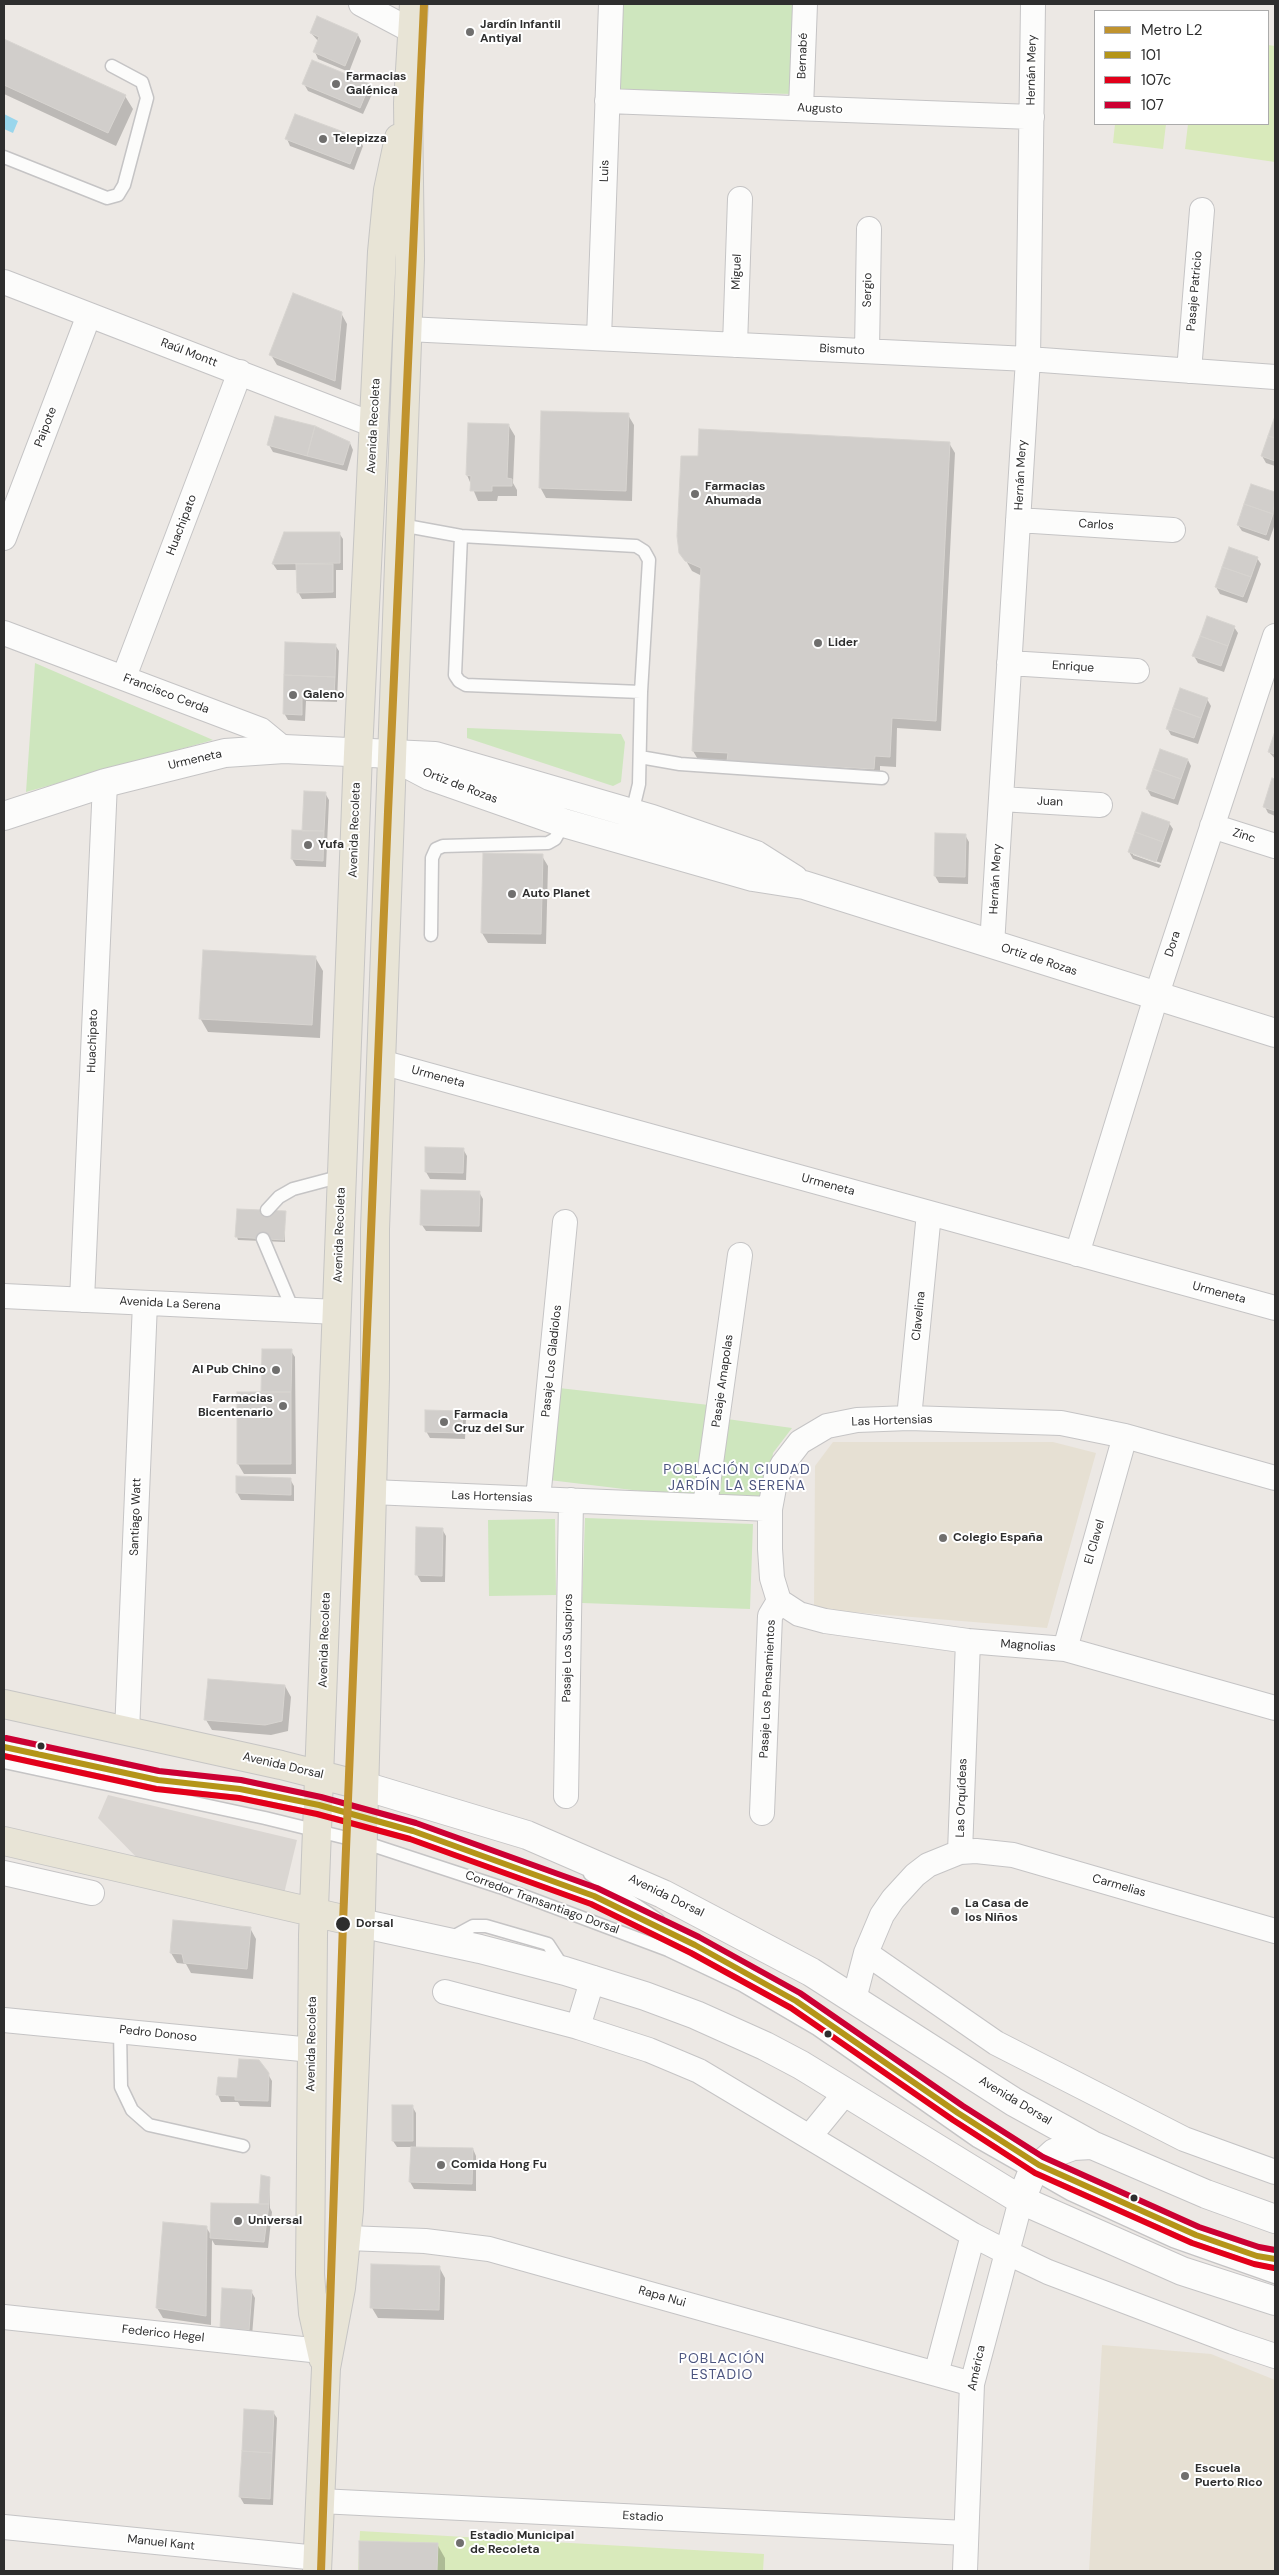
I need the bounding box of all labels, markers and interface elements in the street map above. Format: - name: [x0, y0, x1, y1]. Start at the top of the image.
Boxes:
- legend: [1094, 10, 1269, 125]
- place label: Jardín Infantil Antiyal: [480, 18, 561, 46]
- text: Metro L2: [1141, 20, 1202, 40]
- marker: Jardín Infantil Antiyal: [464, 26, 476, 38]
- street label: Bernabé: [795, 33, 811, 79]
- street label: Hernán Mery: [1024, 34, 1040, 106]
- text: 101: [1141, 45, 1161, 65]
- place label: Farmacias Galénica: [346, 70, 406, 98]
- text: 107c: [1141, 70, 1171, 90]
- marker: Farmacias Galénica: [330, 78, 342, 90]
- text: 107: [1141, 95, 1164, 115]
- street label: Augusto: [797, 101, 843, 117]
- place label: Telepizza: [333, 132, 387, 146]
- marker: Telepizza: [317, 133, 329, 145]
- street label: Luis: [597, 160, 613, 182]
- street label: Pasaje Patricio: [1184, 250, 1206, 332]
- street label: Miguel: [729, 254, 745, 290]
- street label: Sergio: [860, 272, 876, 308]
- street label: Raúl Montt: [159, 336, 219, 370]
- street label: Bismuto: [819, 342, 865, 358]
- street label: Avenida Recoleta: [364, 378, 384, 474]
- street label: Paipote: [32, 405, 60, 449]
- street label: Hernán Mery: [1012, 439, 1030, 511]
- place label: Farmacias Ahumada: [705, 480, 765, 508]
- marker: Farmacias Ahumada: [689, 488, 701, 500]
- street label: Huachipato: [164, 493, 200, 557]
- street label: Carlos: [1078, 517, 1114, 533]
- place label: Lider: [828, 636, 858, 650]
- marker: Lider: [812, 637, 824, 649]
- street label: Enrique: [1051, 658, 1095, 676]
- street label: Francisco Cerda: [121, 671, 211, 717]
- place label: Galeno: [303, 688, 345, 702]
- marker: Galeno: [287, 689, 299, 701]
- street label: Urmeneta: [167, 747, 223, 773]
- street label: Ortiz de Rozas: [420, 765, 500, 807]
- street label: Avenida Recoleta: [346, 782, 364, 878]
- street label: Juan: [1036, 794, 1064, 810]
- street label: Zinc: [1231, 826, 1257, 846]
- place label: Yufa: [318, 838, 344, 852]
- marker: Yufa: [302, 839, 314, 851]
- street label: Hernán Mery: [987, 843, 1005, 915]
- place label: Auto Planet: [522, 887, 590, 901]
- marker: Auto Planet: [506, 888, 518, 900]
- street label: Dora: [1162, 929, 1184, 959]
- street label: Ortiz de Rozas: [999, 941, 1079, 979]
- street label: Huachipato: [85, 1009, 101, 1073]
- street label: Urmeneta: [410, 1063, 466, 1091]
- street label: Urmeneta: [800, 1171, 856, 1199]
- street label: Avenida Recoleta: [331, 1187, 349, 1283]
- street label: Urmeneta: [1191, 1279, 1247, 1307]
- street label: Clavelina: [909, 1291, 929, 1341]
- street label: Avenida La Serena: [119, 1294, 221, 1314]
- street label: Pasaje Los Gladiolos: [539, 1304, 565, 1418]
- street label: Pasaje Amapolas: [709, 1334, 737, 1428]
- place label: Al Pub Chino: [192, 1363, 266, 1377]
- marker: Al Pub Chino: [270, 1364, 282, 1376]
- place label: Farmacias Bicentenario: [198, 1392, 273, 1420]
- marker: Farmacias Bicentenario: [277, 1400, 289, 1412]
- place label: Farmacia Cruz del Sur: [454, 1408, 525, 1436]
- street label: Las Hortensias: [851, 1412, 933, 1430]
- marker: Farmacia Cruz del Sur: [438, 1416, 450, 1428]
- district label: POBLACIÓN CIUDAD JARDÍN LA SERENA: [661, 1462, 813, 1494]
- street label: Santiago Watt: [127, 1478, 145, 1556]
- street label: Las Hortensias: [451, 1488, 533, 1506]
- street label: El Clavel: [1082, 1518, 1108, 1566]
- place label: Colegio España: [953, 1531, 1043, 1545]
- marker: Colegio España: [937, 1532, 949, 1544]
- street label: Avenida Recoleta: [316, 1592, 334, 1688]
- street label: Pasaje Los Suspiros: [560, 1594, 576, 1702]
- street label: Pasaje Los Pensamientos: [757, 1619, 779, 1759]
- street label: Magnolias: [1000, 1637, 1056, 1655]
- unlabelled marker: [36, 1741, 46, 1751]
- street label: Avenida Dorsal: [241, 1750, 325, 1782]
- street label: Las Orquídeas: [953, 1758, 971, 1838]
- street label: Corredor Transantiago Dorsal: [463, 1868, 621, 1938]
- street label: Carmelias: [1090, 1871, 1148, 1901]
- street label: Avenida Dorsal: [626, 1872, 706, 1920]
- place label: La Casa de los Niños: [965, 1897, 1029, 1925]
- marker: La Casa de los Niños: [949, 1905, 961, 1917]
- marker: Dorsal: [334, 1915, 352, 1933]
- place label: Dorsal: [356, 1917, 393, 1931]
- street label: Avenida Recoleta: [304, 1996, 320, 2092]
- street label: Pedro Donoso: [118, 2023, 198, 2045]
- unlabelled marker: [823, 2029, 833, 2039]
- street label: Avenida Dorsal: [976, 2074, 1054, 2128]
- place label: Comida Hong Fu: [451, 2158, 547, 2172]
- marker: Comida Hong Fu: [435, 2159, 447, 2171]
- unlabelled marker: [1129, 2193, 1139, 2203]
- place label: Universal: [248, 2214, 302, 2228]
- marker: Universal: [232, 2215, 244, 2227]
- street label: Rapa Nui: [637, 2283, 687, 2311]
- street label: Federico Hegel: [121, 2323, 205, 2345]
- street label: América: [965, 2344, 989, 2392]
- district label: POBLACIÓN ESTADIO: [678, 2351, 766, 2384]
- place label: Escuela Puerto Rico: [1195, 2462, 1263, 2490]
- marker: Escuela Puerto Rico: [1179, 2470, 1191, 2482]
- street label: Estadio: [622, 2509, 664, 2525]
- place label: Estadio Municipal de Recoleta: [470, 2529, 574, 2557]
- street label: Manuel Kant: [126, 2532, 196, 2554]
- marker: Estadio Municipal de Recoleta: [454, 2537, 466, 2549]

